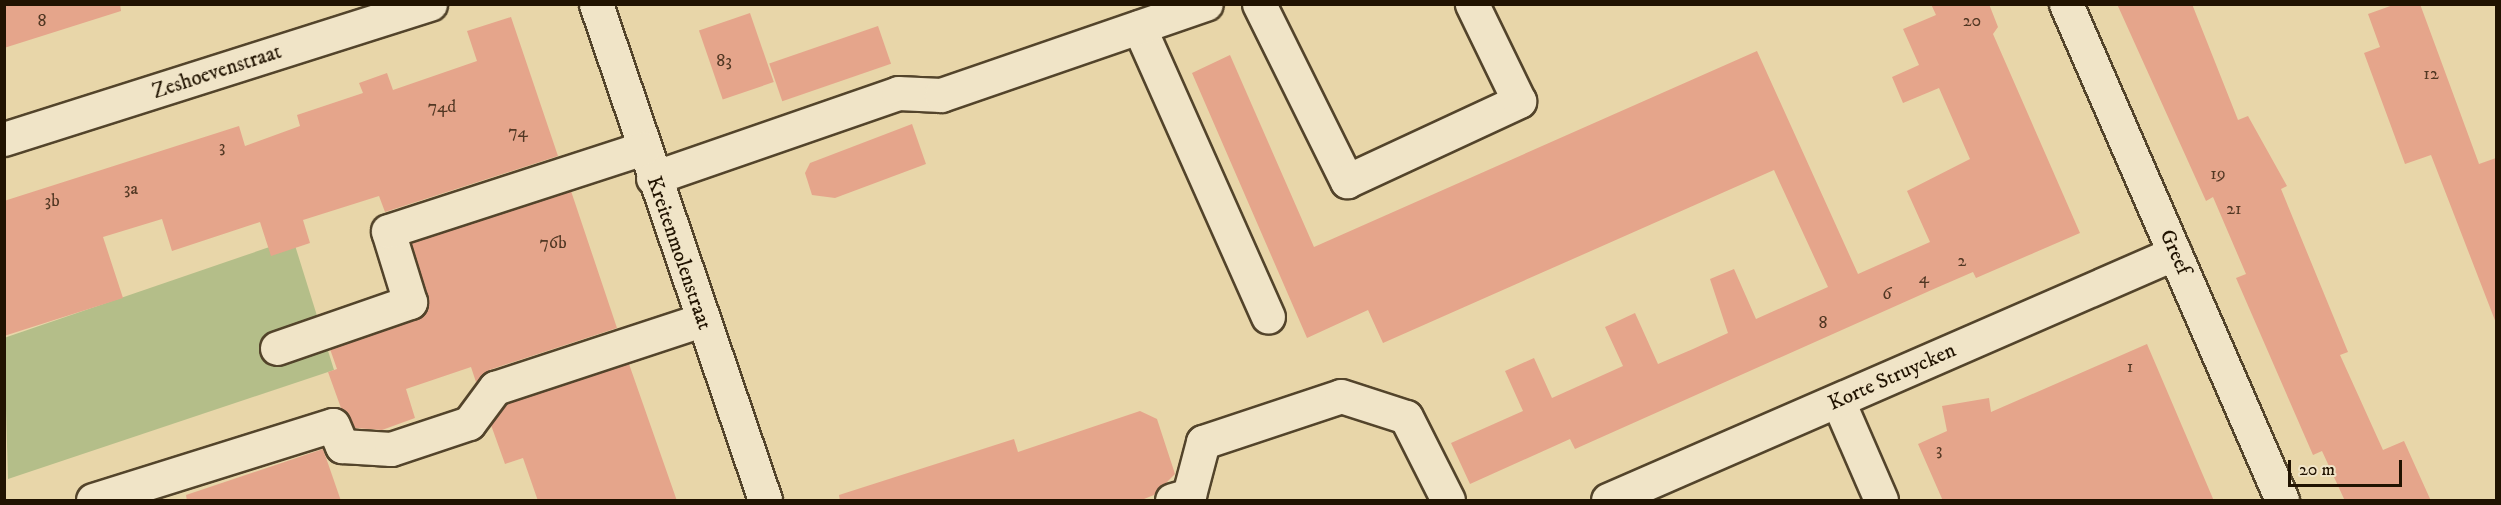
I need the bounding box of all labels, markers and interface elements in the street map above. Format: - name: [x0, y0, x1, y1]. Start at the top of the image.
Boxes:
- house number: 8: [37, 10, 47, 32]
- house number: 20: [1963, 10, 1981, 32]
- street label: Zeshoevenstraat: [149, 39, 285, 105]
- house number: 83: [716, 50, 732, 72]
- house number: 12: [2423, 63, 2439, 85]
- house number: 74d: [428, 96, 456, 118]
- house number: 74: [508, 121, 528, 143]
- house number: 3: [219, 136, 225, 158]
- house number: 19: [2210, 163, 2226, 185]
- street label: Kreitenmolenstraat: [641, 173, 717, 333]
- house number: 3a: [124, 178, 138, 200]
- house number: 3b: [44, 190, 60, 212]
- house number: 21: [2226, 198, 2242, 220]
- street label: Greef: [2154, 226, 2196, 278]
- house number: 76b: [539, 232, 567, 254]
- house number: 2: [1958, 250, 1966, 272]
- house number: 4: [1919, 267, 1929, 289]
- house number: 6: [1882, 283, 1892, 305]
- house number: 8: [1818, 312, 1828, 334]
- street label: Korte Struycken: [1824, 338, 1960, 416]
- house number: 1: [2127, 356, 2133, 378]
- house number: 3: [1936, 439, 1942, 461]
- scale bar: [2291, 448, 2405, 486]
- text: 20 m: [2299, 459, 2335, 481]

